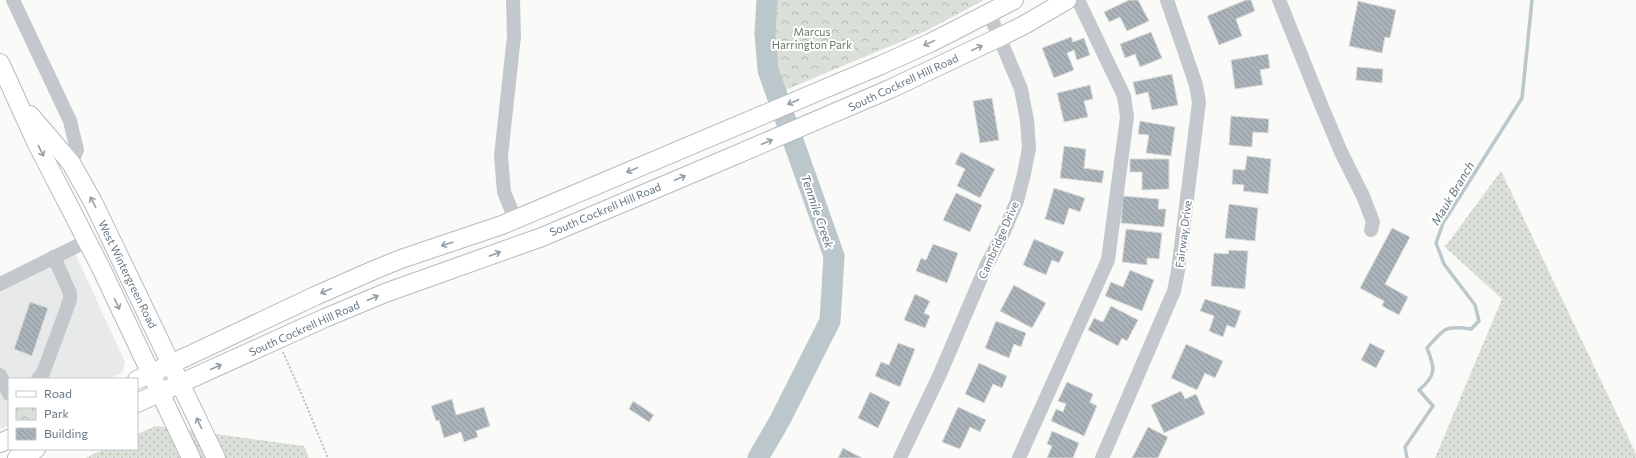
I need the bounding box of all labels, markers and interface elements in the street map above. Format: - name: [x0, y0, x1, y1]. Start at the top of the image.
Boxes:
- park label: Marcus Harrington Park: [772, 25, 852, 51]
- one-way arrow: [924, 40, 936, 47]
- one-way arrow: [970, 44, 982, 51]
- street label: South Cockrell Hill Road: [846, 51, 960, 113]
- one-way arrow: [788, 99, 800, 106]
- one-way arrow: [760, 137, 772, 145]
- one-way arrow: [38, 145, 45, 157]
- water label: Mauk Branch: [1428, 159, 1476, 227]
- one-way arrow: [627, 166, 639, 174]
- water label: Tenmile Creek: [799, 172, 837, 250]
- one-way arrow: [674, 174, 686, 181]
- street label: South Cockrell Hill Road: [547, 180, 663, 238]
- one-way arrow: [89, 197, 96, 209]
- street label: Cambridge Drive: [975, 199, 1021, 281]
- street label: Fairway Drive: [1172, 199, 1194, 268]
- street label: West Wintergreen Road: [96, 218, 160, 330]
- one-way arrow: [440, 241, 453, 248]
- one-way arrow: [489, 250, 502, 257]
- one-way arrow: [320, 288, 332, 295]
- one-way arrow: [367, 294, 379, 301]
- one-way arrow: [114, 297, 121, 309]
- street label: South Cockrell Hill Road: [247, 298, 361, 358]
- one-way arrow: [209, 363, 221, 371]
- legend: [8, 378, 138, 450]
- text: Road: [44, 386, 72, 400]
- text: Park: [44, 406, 70, 420]
- one-way arrow: [195, 417, 202, 429]
- text: Building: [44, 426, 88, 440]

